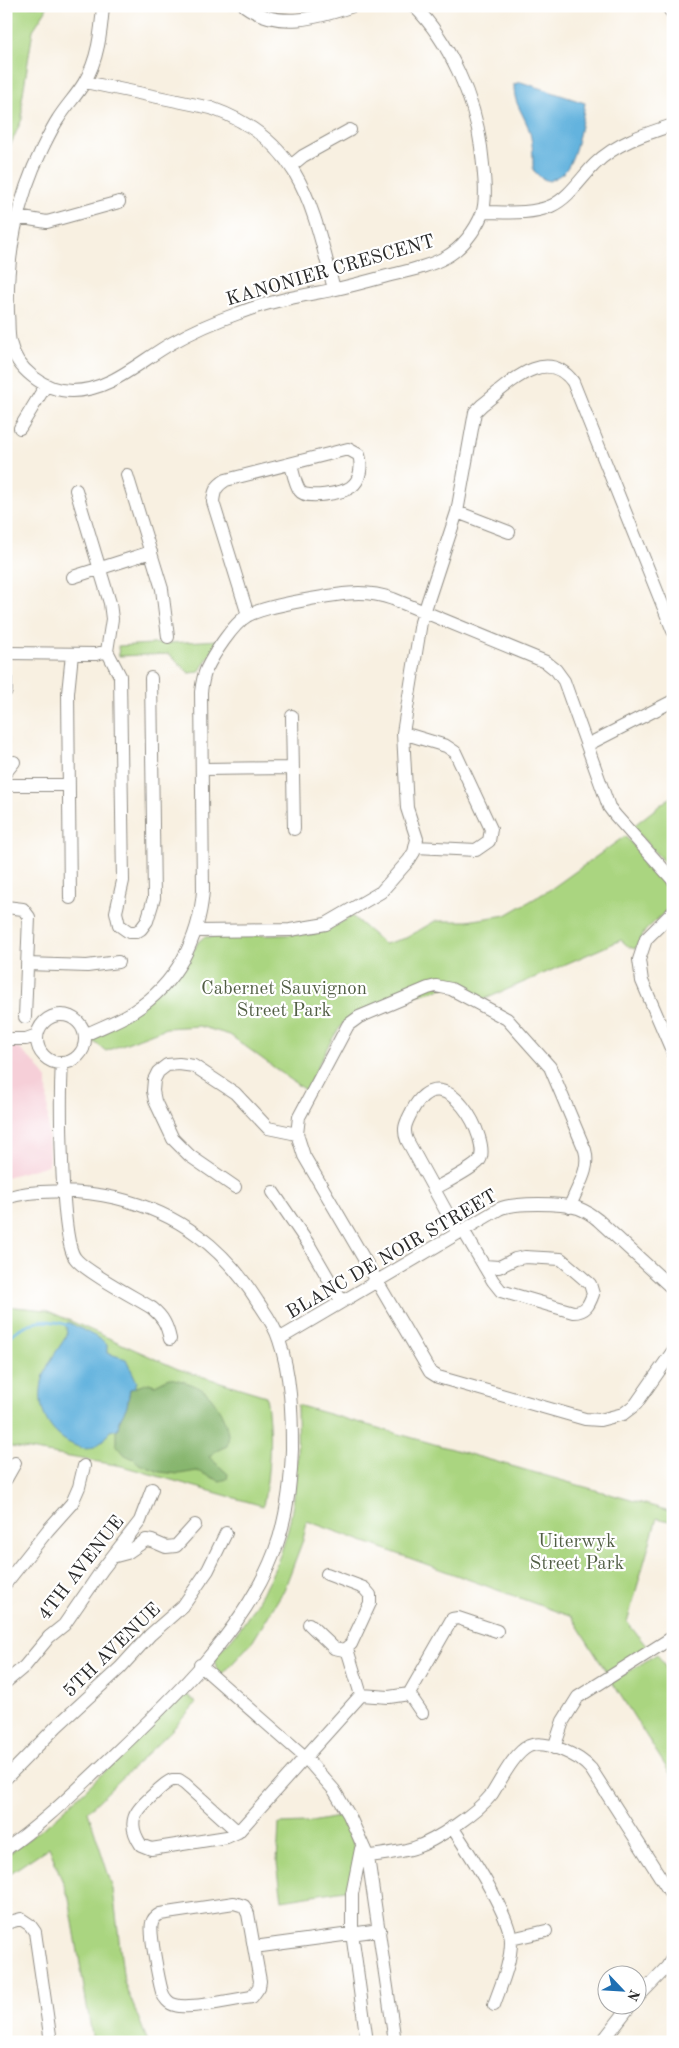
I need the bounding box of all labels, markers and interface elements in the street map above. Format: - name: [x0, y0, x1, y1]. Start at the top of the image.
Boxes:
- street label: KANONIER CRESCENT: [224, 232, 437, 310]
- park label: Cabernet Sauvignon Street Park: [201, 980, 367, 1021]
- street label: BLANC DE NOIR STREET: [284, 1187, 501, 1323]
- street label: 4TH AVENUE: [36, 1513, 128, 1624]
- park label: Uiterwyk Street Park: [530, 1533, 625, 1574]
- street label: 5TH AVENUE: [61, 1600, 165, 1702]
- north arrow: [596, 1966, 646, 2016]
- text: N: [624, 1987, 641, 2003]

